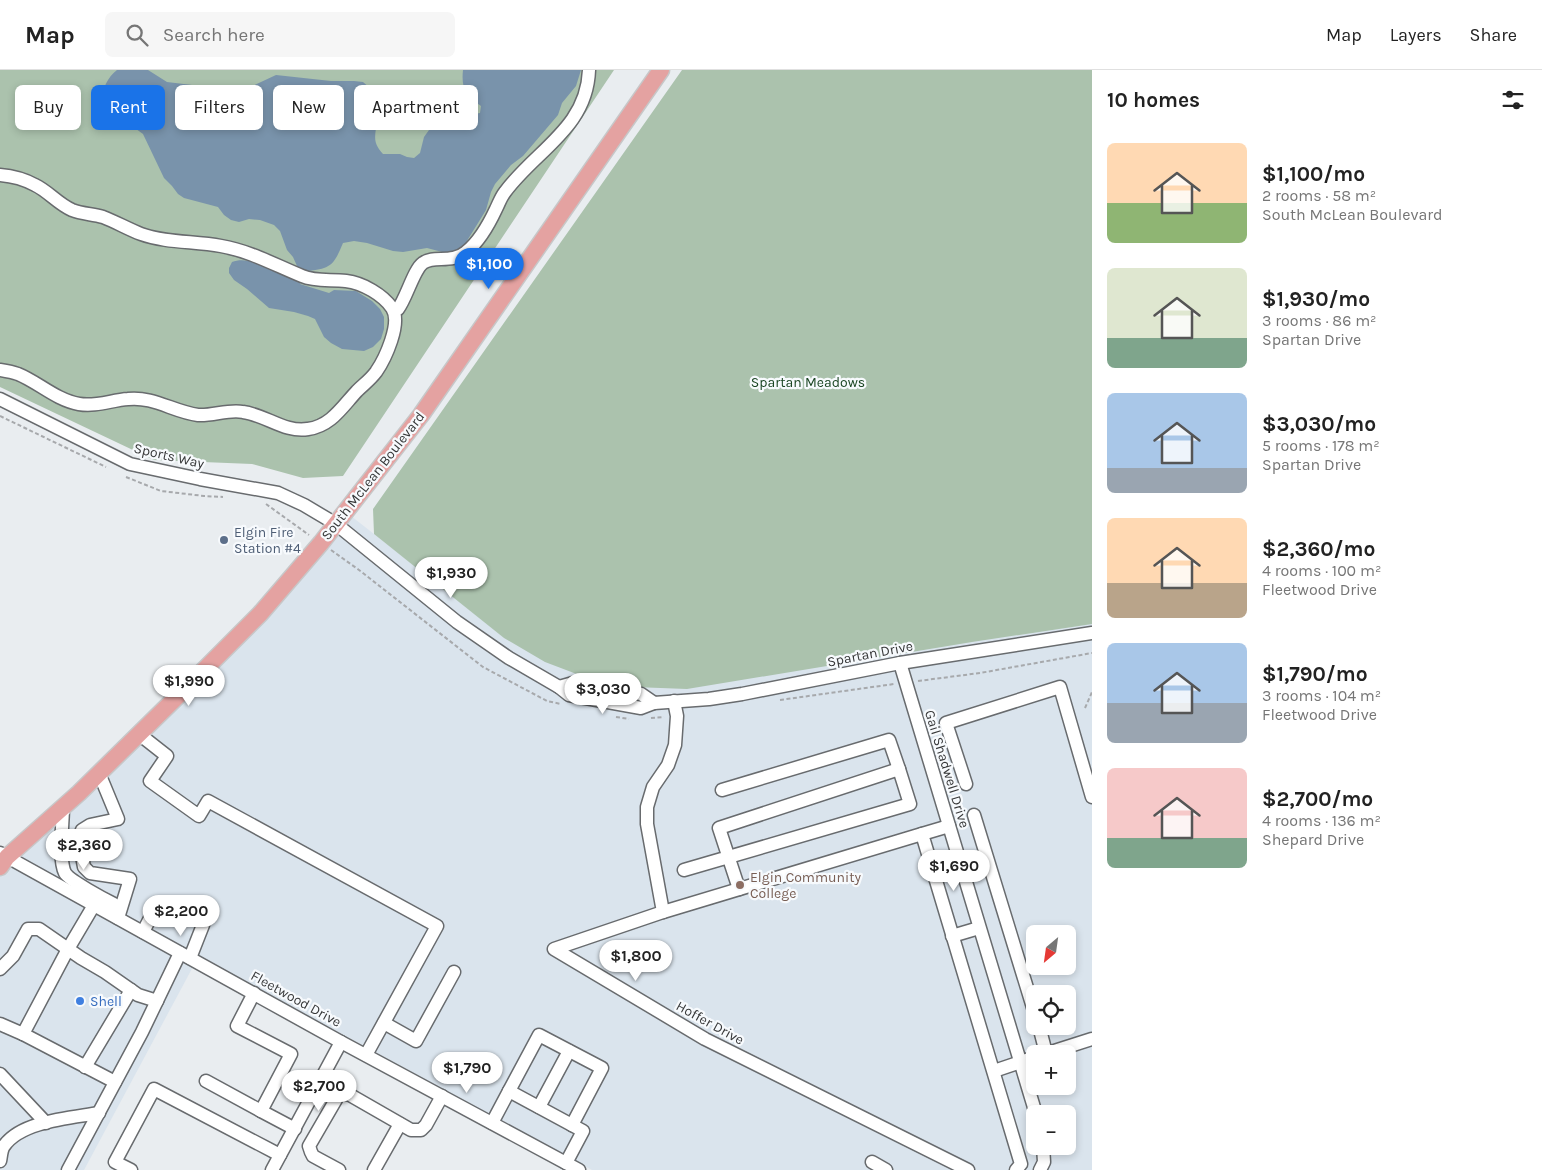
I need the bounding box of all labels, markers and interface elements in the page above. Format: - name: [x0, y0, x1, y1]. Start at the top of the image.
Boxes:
- search box: [105, 12, 455, 57]
- text: Map: [25, 21, 75, 49]
- icon: search: [123, 21, 151, 49]
- text: Search here: [163, 24, 265, 46]
- text: Map: [1326, 24, 1362, 46]
- text: Layers: [1390, 24, 1442, 46]
- text: Share: [1470, 24, 1517, 46]
- chip: Buy: [15, 85, 81, 130]
- chip: Rent: [91, 85, 165, 130]
- chip: Filters: [175, 85, 263, 130]
- chip: New: [273, 85, 344, 130]
- chip: Apartment: [354, 85, 478, 130]
- icon: filters: [1499, 86, 1527, 114]
- text: 10 homes: [1107, 88, 1200, 112]
- text: $1,100/mo: [1262, 162, 1365, 186]
- icon: home: [1147, 163, 1207, 223]
- text: 2 rooms · 58 m²: [1262, 186, 1376, 205]
- text: South McLean Boulevard: [1262, 205, 1443, 224]
- pin: $1,100: [448, 248, 530, 290]
- text: $1,100: [466, 254, 512, 273]
- text: $1,930/mo: [1262, 287, 1370, 311]
- icon: home: [1147, 288, 1207, 348]
- text: 3 rooms · 86 m²: [1262, 311, 1377, 330]
- text: Spartan Drive: [1262, 330, 1361, 349]
- park label: Spartan Meadows: [751, 374, 865, 391]
- street label: South McLean Boulevard: [318, 409, 428, 543]
- text: $3,030/mo: [1262, 412, 1376, 436]
- icon: home: [1147, 413, 1207, 473]
- text: 5 rooms · 178 m²: [1262, 436, 1380, 455]
- street label: Sports Way: [132, 440, 206, 472]
- text: Spartan Drive: [1262, 455, 1361, 474]
- place label: Elgin Fire Station #4: [234, 524, 301, 557]
- marker: Elgin Fire Station #4: [218, 534, 230, 546]
- text: $2,360/mo: [1262, 537, 1375, 561]
- icon: home: [1147, 538, 1207, 598]
- pin: $1,930: [410, 556, 492, 599]
- text: 4 rooms · 100 m²: [1262, 561, 1381, 580]
- text: $1,930: [426, 563, 476, 582]
- text: Fleetwood Drive: [1262, 580, 1377, 599]
- street label: Spartan Drive: [826, 637, 914, 671]
- text: $1,790/mo: [1262, 662, 1368, 686]
- icon: home: [1147, 663, 1207, 723]
- pin: $1,990: [148, 664, 230, 707]
- text: $1,990: [164, 671, 214, 690]
- pin: $3,030: [562, 672, 644, 715]
- text: $3,030: [575, 679, 631, 698]
- text: 3 rooms · 104 m²: [1262, 686, 1381, 705]
- text: Fleetwood Drive: [1262, 705, 1377, 724]
- street label: Gail Shadwell Drive: [921, 708, 973, 830]
- text: $2,700/mo: [1262, 787, 1373, 811]
- icon: home: [1147, 788, 1207, 848]
- text: 4 rooms · 136 m²: [1262, 811, 1381, 830]
- pin: $2,360: [43, 828, 125, 871]
- text: Shepard Drive: [1262, 830, 1364, 849]
- text: $2,360: [57, 835, 111, 854]
- pin: $1,690: [913, 850, 995, 892]
- text: $1,690: [929, 856, 979, 875]
- place label: Elgin Community College: [750, 869, 861, 902]
- marker: Elgin Community College: [734, 879, 746, 891]
- pin: $2,200: [140, 894, 222, 937]
- text: $2,200: [154, 901, 208, 920]
- north arrow: [1026, 925, 1076, 975]
- map controls: [1026, 925, 1076, 1155]
- pin: $1,800: [595, 940, 677, 982]
- text: $1,800: [610, 946, 662, 965]
- street label: Fleetwood Drive: [248, 967, 344, 1031]
- button: locate: [1026, 985, 1076, 1035]
- place label: Shell: [90, 993, 122, 1010]
- marker: Shell: [74, 995, 86, 1007]
- street label: Hoffer Drive: [673, 997, 747, 1049]
- button: +: [1026, 1045, 1076, 1095]
- pin: $1,790: [426, 1052, 508, 1094]
- text: $1,790: [443, 1058, 491, 1077]
- pin: $2,700: [278, 1070, 360, 1112]
- text: $2,700: [293, 1076, 345, 1095]
- button: −: [1026, 1105, 1076, 1155]

